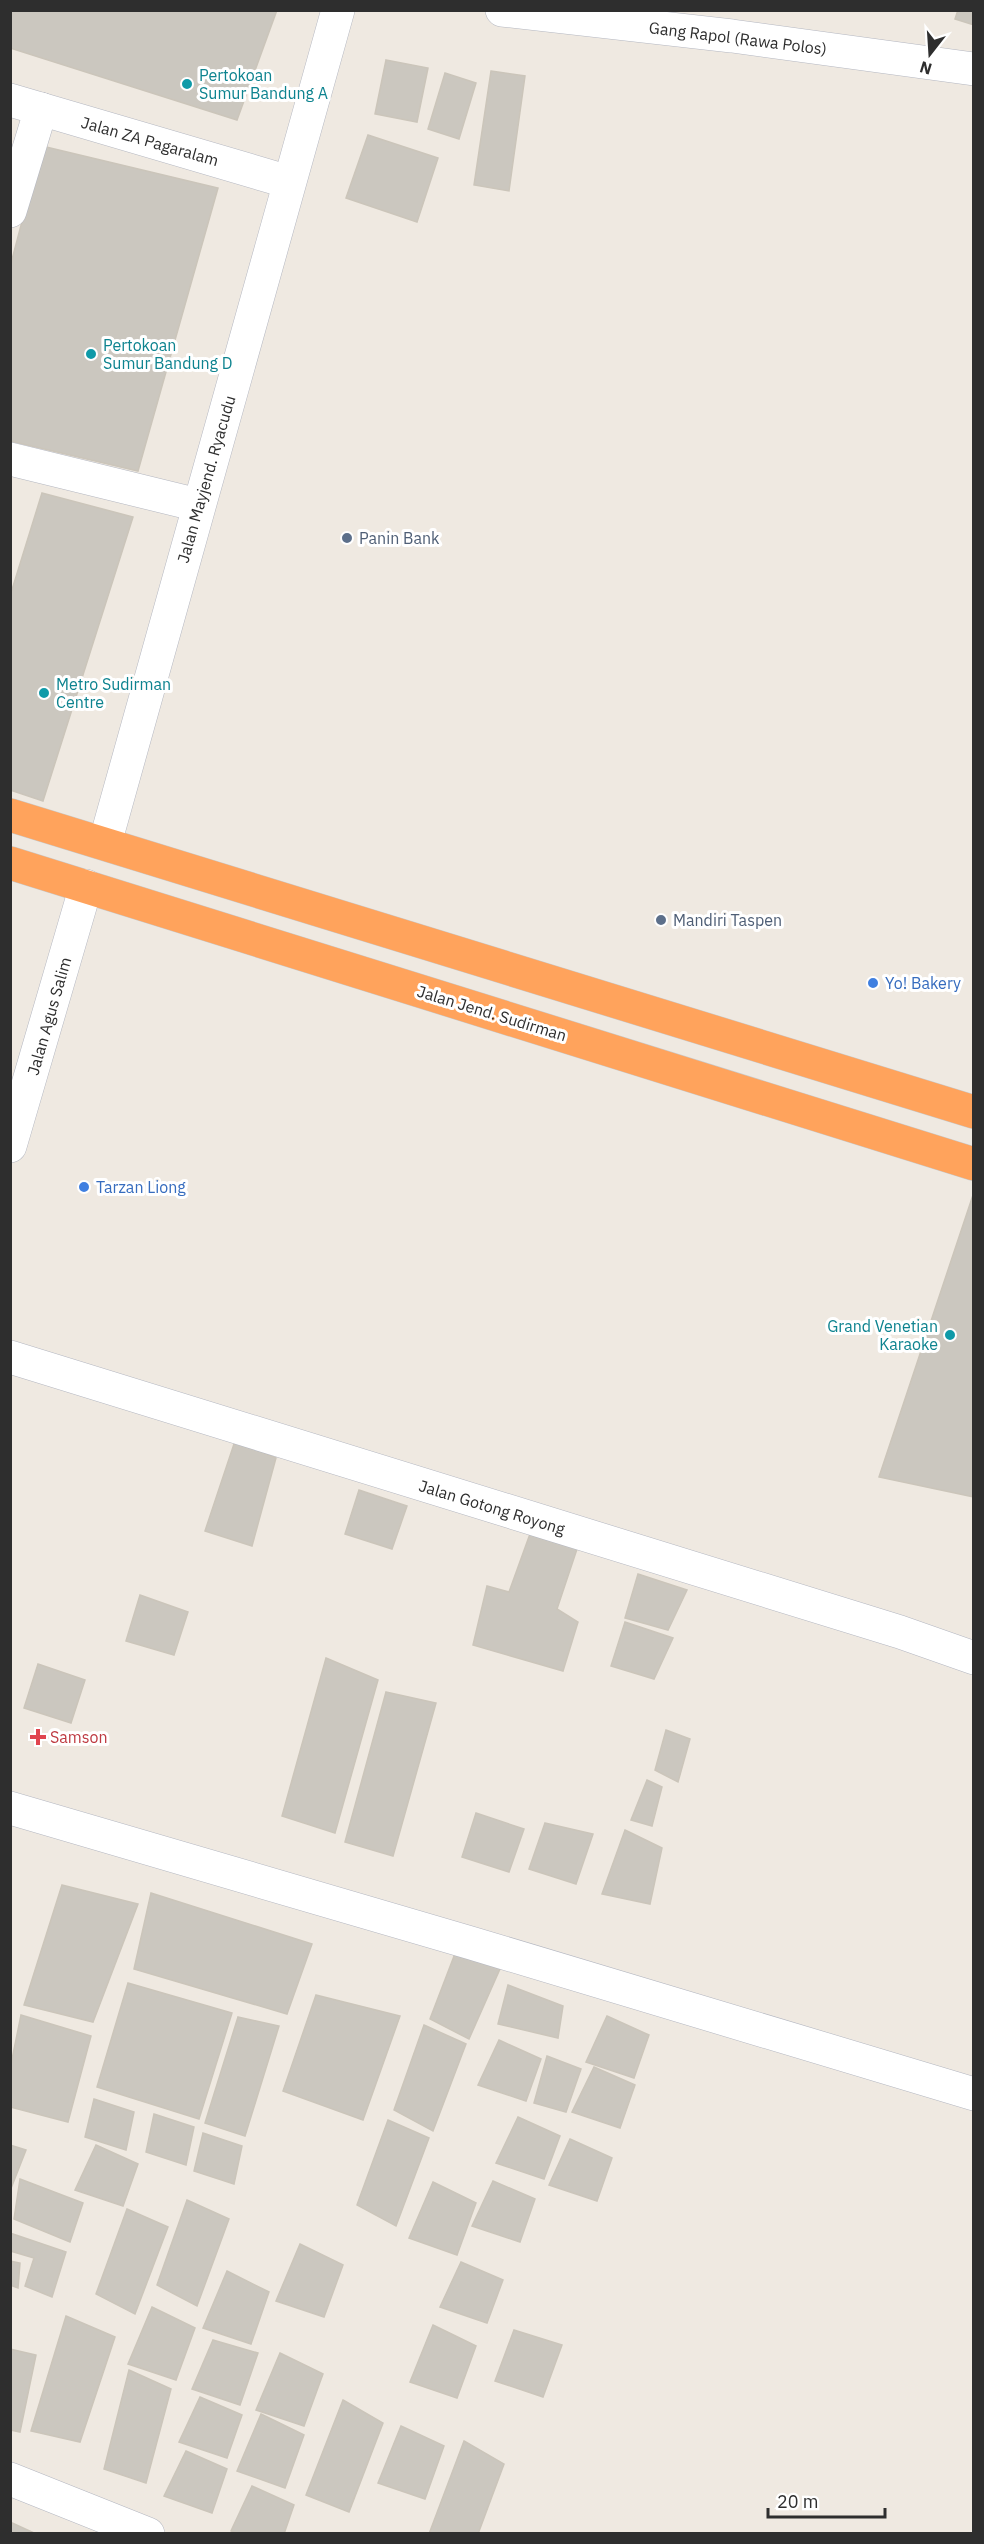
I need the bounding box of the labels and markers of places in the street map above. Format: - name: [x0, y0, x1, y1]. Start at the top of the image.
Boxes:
- place label: Pertokoan Sumur Bandung A: [199, 65, 328, 103]
- marker: Pertokoan Sumur Bandung A: [180, 77, 194, 91]
- place label: Pertokoan Sumur Bandung D: [103, 335, 233, 373]
- marker: Pertokoan Sumur Bandung D: [84, 347, 98, 361]
- place label: Panin Bank: [359, 528, 440, 548]
- marker: Panin Bank: [340, 531, 354, 545]
- place label: Metro Sudirman Centre: [56, 674, 171, 712]
- marker: Metro Sudirman Centre: [37, 686, 51, 700]
- place label: Mandiri Taspen: [673, 910, 782, 930]
- marker: Mandiri Taspen: [654, 913, 668, 927]
- place label: Yo! Bakery: [885, 973, 961, 993]
- marker: Yo! Bakery: [866, 976, 880, 990]
- place label: Tarzan Liong: [96, 1177, 186, 1197]
- marker: Tarzan Liong: [77, 1180, 91, 1194]
- place label: Grand Venetian Karaoke: [827, 1316, 938, 1354]
- marker: Grand Venetian Karaoke: [943, 1328, 957, 1342]
- place label: Samson: [50, 1727, 108, 1747]
- marker: Samson: [31, 1730, 45, 1744]

